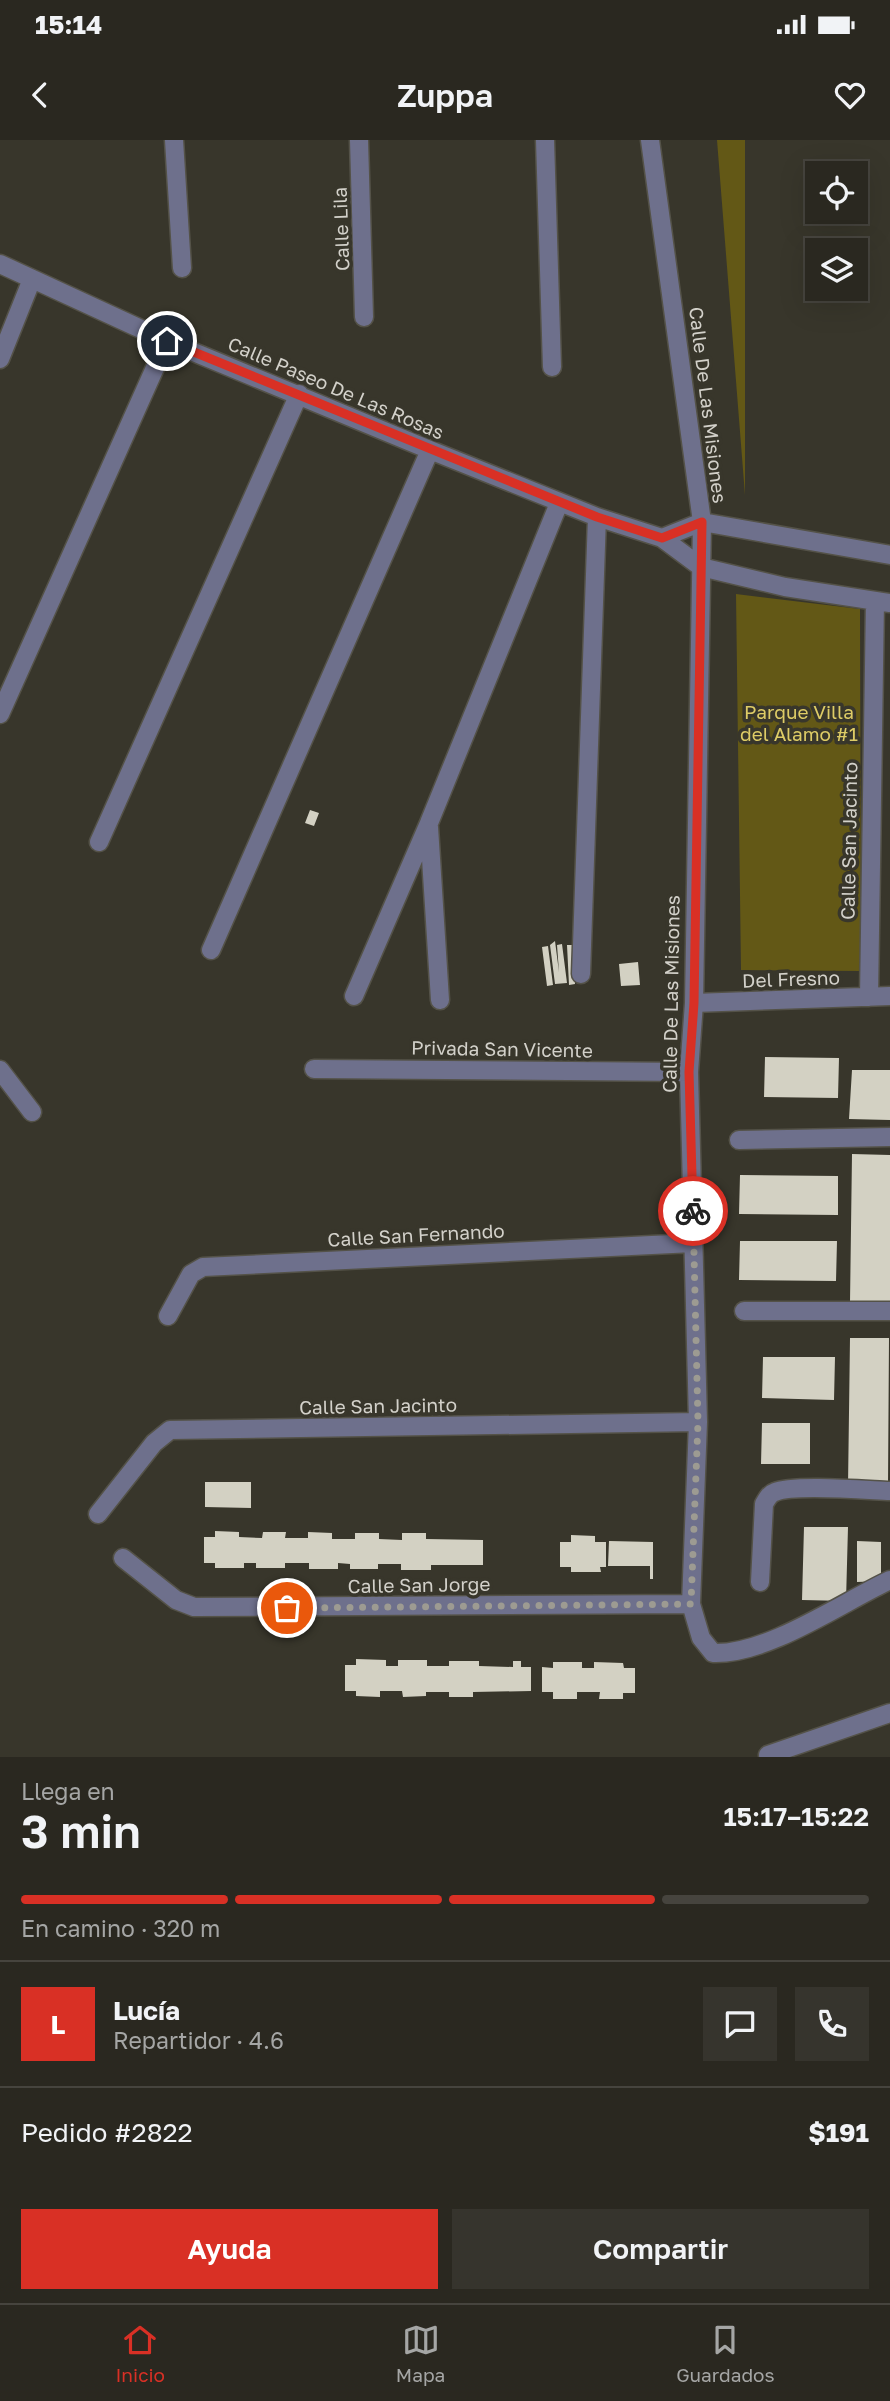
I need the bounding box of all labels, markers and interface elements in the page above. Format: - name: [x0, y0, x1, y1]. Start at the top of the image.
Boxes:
- text: 15:14: [35, 9, 102, 40]
- icon: back: [21, 76, 59, 114]
- text: Zuppa: [397, 76, 493, 114]
- icon: heart: [831, 76, 869, 114]
- map controls: [805, 161, 868, 301]
- button: locate: [805, 161, 868, 224]
- street label: Calle Lila: [328, 187, 353, 271]
- button: layers: [805, 238, 868, 301]
- street label: Calle De Las Misiones: [685, 305, 732, 505]
- pin: [137, 311, 197, 371]
- icon: home: [148, 322, 186, 360]
- street label: Calle Paseo De Las Rosas: [225, 332, 448, 444]
- park label: Parque Villa del Alamo #1: [740, 700, 858, 745]
- street label: Calle San Jacinto: [836, 762, 861, 920]
- street label: Calle De Las Misiones: [657, 895, 684, 1093]
- street label: Del Fresno: [742, 965, 840, 992]
- street label: Privada San Vicente: [411, 1035, 593, 1062]
- courier: [658, 1176, 728, 1246]
- icon: bike: [674, 1192, 712, 1230]
- street label: Calle San Fernando: [327, 1218, 505, 1251]
- street label: Calle San Jacinto: [299, 1393, 457, 1418]
- street label: Calle San Jorge: [347, 1572, 490, 1597]
- pin: [257, 1578, 317, 1638]
- icon: bag: [268, 1589, 306, 1627]
- text: Llega en: [21, 1777, 115, 1805]
- text: 15:17–15:22: [723, 1801, 869, 1832]
- text: 3 min: [21, 1803, 141, 1858]
- text: En camino · 320 m: [21, 1914, 220, 1942]
- button: chat: [703, 1987, 777, 2061]
- button: phone: [795, 1987, 869, 2061]
- text: Lucía: [113, 1995, 180, 2026]
- text: L: [51, 2009, 65, 2040]
- text: Repartidor · 4.6: [113, 2026, 284, 2054]
- text: Pedido #2822: [21, 2117, 193, 2148]
- text: $191: [808, 2117, 869, 2148]
- button: Ayuda: [21, 2209, 438, 2289]
- button: Compartir: [452, 2209, 869, 2289]
- tab: Inicio: [115, 2321, 165, 2386]
- tab: Mapa: [396, 2321, 445, 2386]
- tab: Guardados: [676, 2321, 775, 2386]

